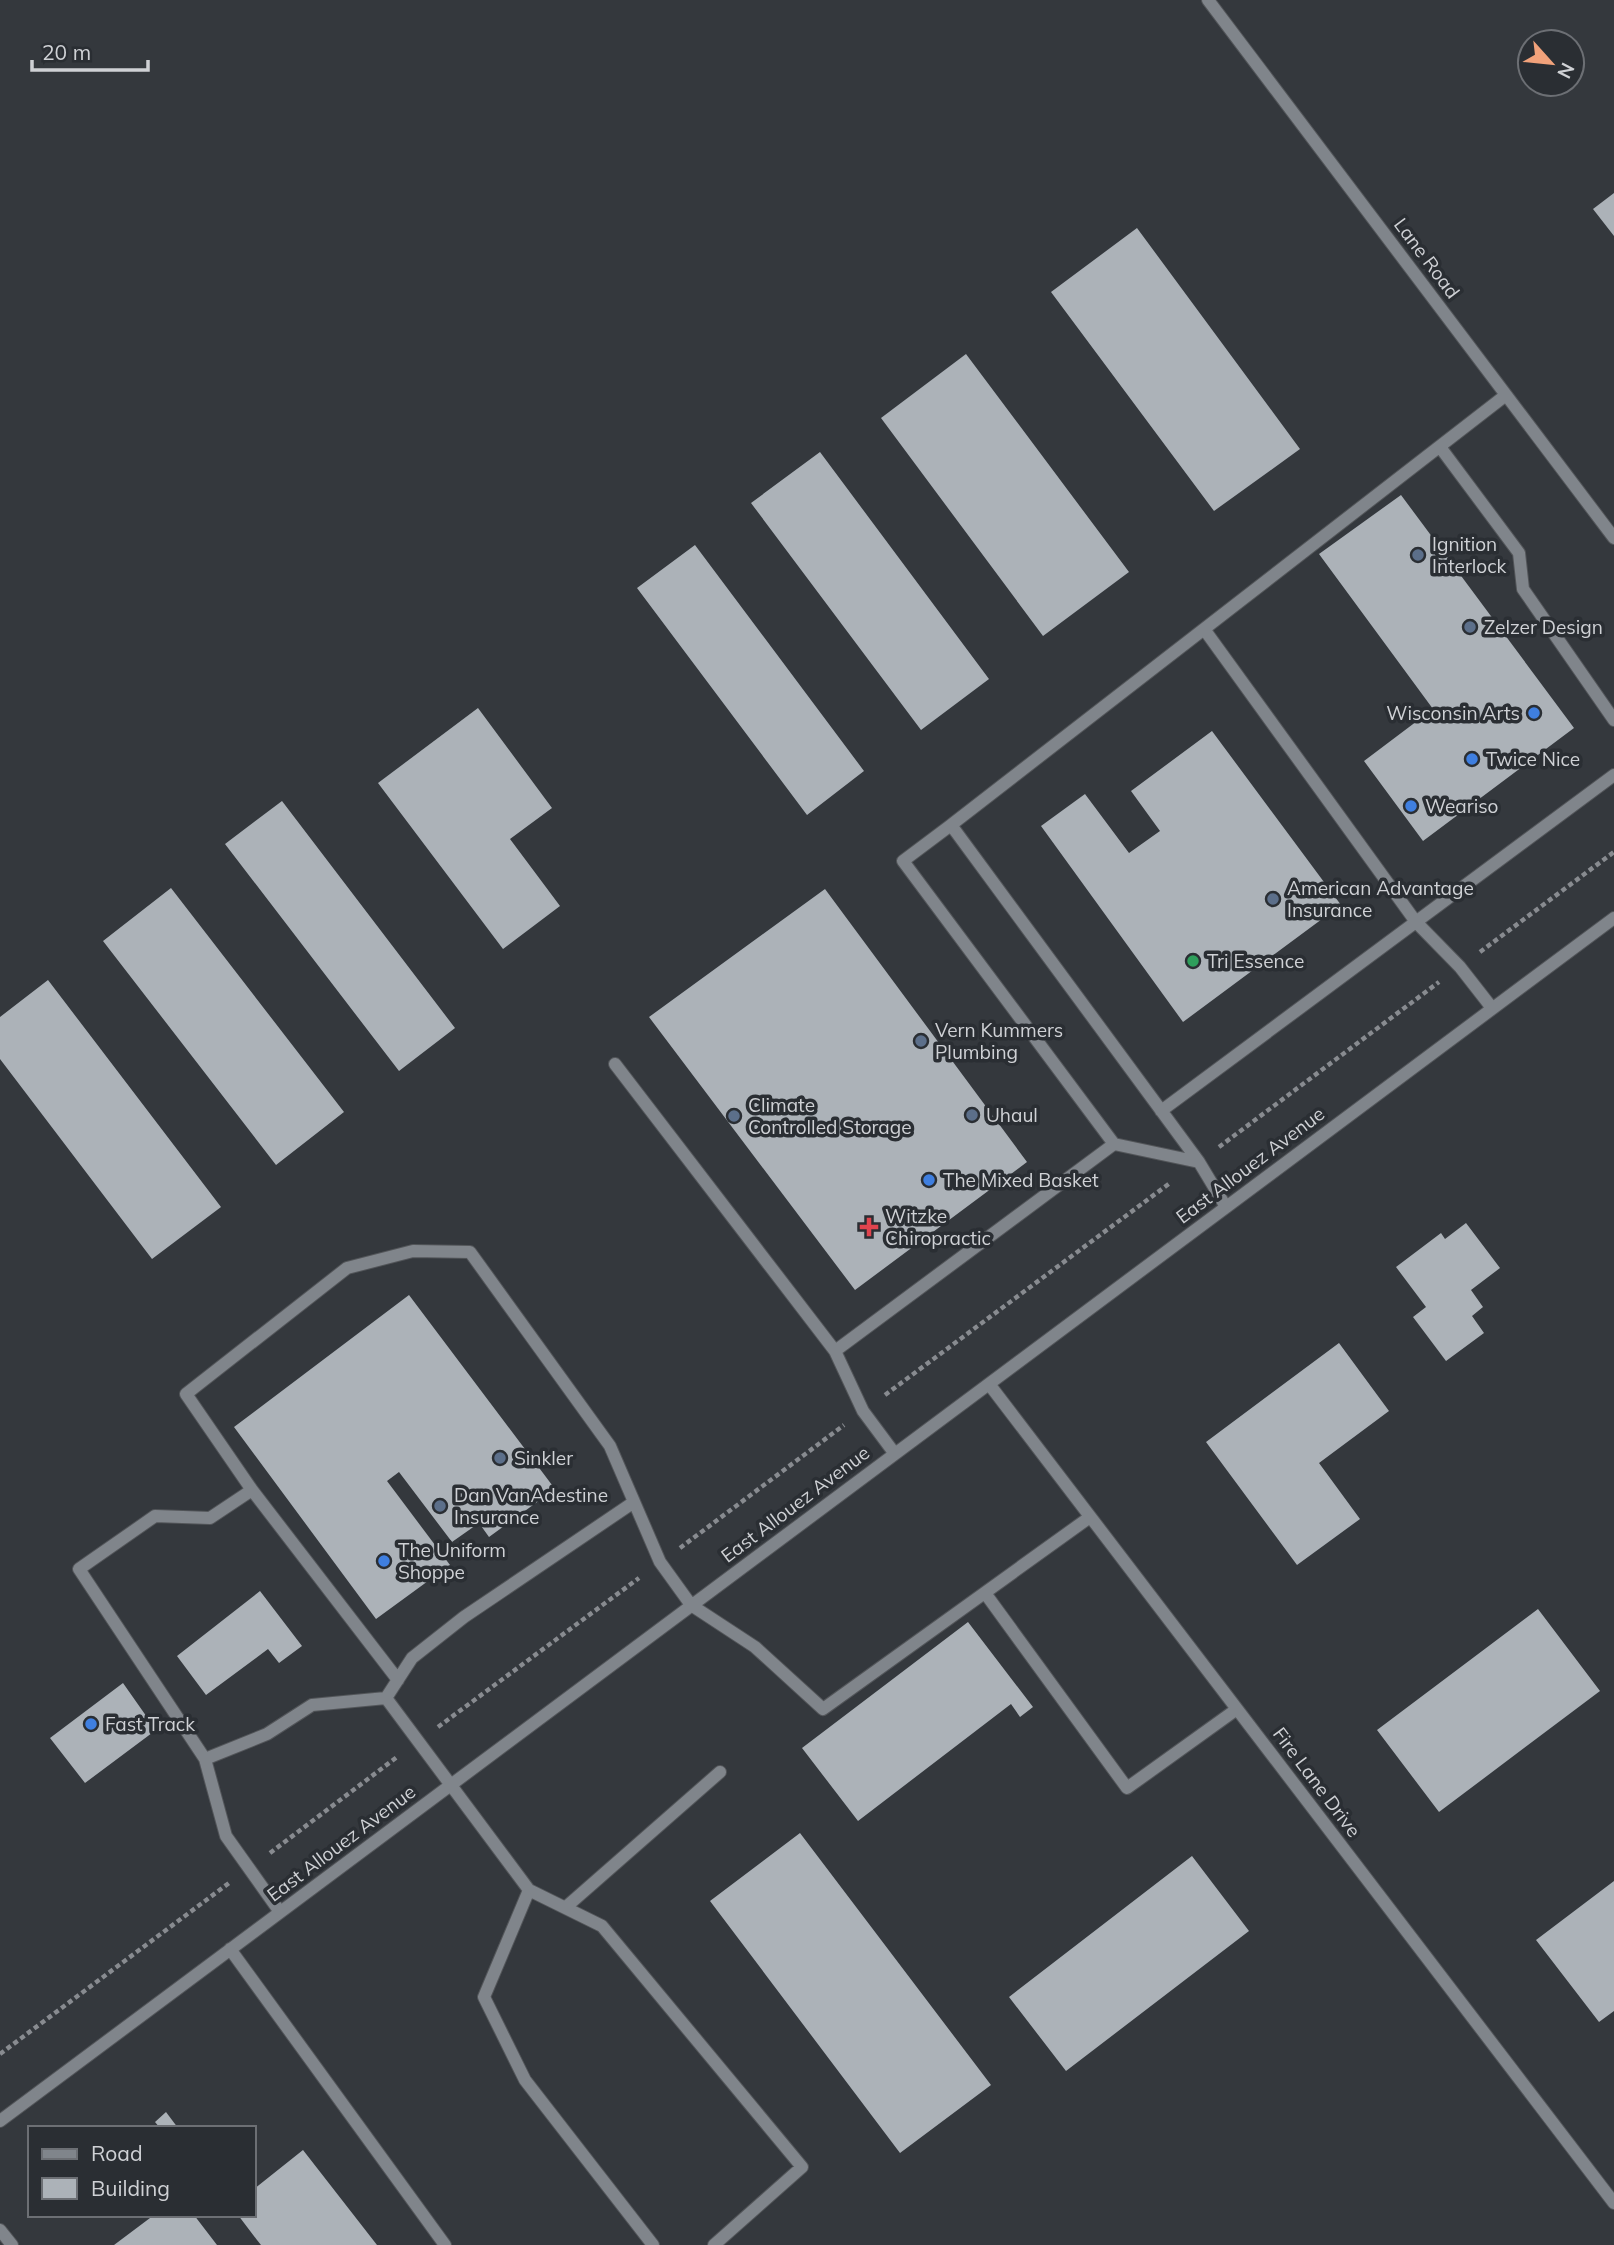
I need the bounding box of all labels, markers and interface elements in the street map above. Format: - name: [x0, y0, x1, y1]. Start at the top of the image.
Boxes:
- scale bar: [32, 28, 147, 72]
- north arrow: [1516, 28, 1586, 98]
- text: 20 m: [42, 39, 91, 65]
- text: N: [1552, 59, 1580, 83]
- street label: Lane Road: [1389, 213, 1465, 303]
- place label: Ignition Interlock: [1432, 532, 1507, 578]
- marker: Ignition Interlock: [1410, 547, 1426, 563]
- place label: Zelzer Design: [1484, 615, 1603, 639]
- marker: Zelzer Design: [1462, 619, 1478, 635]
- place label: Wisconsin Arts: [1386, 701, 1520, 725]
- marker: Wisconsin Arts: [1526, 705, 1542, 721]
- place label: Twice Nice: [1486, 747, 1580, 771]
- marker: Twice Nice: [1464, 751, 1480, 767]
- place label: Weariso: [1425, 794, 1498, 818]
- marker: Weariso: [1403, 798, 1419, 814]
- place label: American Advantage Insurance: [1287, 876, 1474, 922]
- marker: American Advantage Insurance: [1265, 891, 1281, 907]
- place label: Tri Essence: [1207, 949, 1304, 973]
- marker: Tri Essence: [1185, 953, 1201, 969]
- place label: Vern Kummers Plumbing: [935, 1018, 1063, 1064]
- marker: Vern Kummers Plumbing: [913, 1033, 929, 1049]
- place label: Climate Controlled Storage: [748, 1093, 912, 1139]
- street label: East Allouez Avenue: [1171, 1101, 1329, 1229]
- place label: Uhaul: [986, 1103, 1038, 1127]
- marker: Uhaul: [964, 1107, 980, 1123]
- marker: Climate Controlled Storage: [726, 1108, 742, 1124]
- place label: The Mixed Basket: [943, 1168, 1099, 1192]
- marker: The Mixed Basket: [921, 1172, 937, 1188]
- place label: Witzke Chiropractic: [885, 1204, 991, 1250]
- marker: Witzke Chiropractic: [859, 1217, 879, 1237]
- street label: East Allouez Avenue: [716, 1440, 874, 1568]
- place label: Sinkler: [514, 1446, 573, 1470]
- marker: Sinkler: [492, 1450, 508, 1466]
- place label: Dan VanAdestine Insurance: [454, 1483, 608, 1529]
- marker: Dan VanAdestine Insurance: [432, 1498, 448, 1514]
- place label: The Uniform Shoppe: [398, 1538, 506, 1584]
- marker: The Uniform Shoppe: [376, 1553, 392, 1569]
- place label: Fast Track: [105, 1712, 195, 1736]
- marker: Fast Track: [83, 1716, 99, 1732]
- street label: Fire Lane Drive: [1268, 1722, 1366, 1842]
- street label: East Allouez Avenue: [262, 1779, 420, 1907]
- legend: [28, 2126, 256, 2217]
- text: Road: [91, 2140, 142, 2166]
- text: Building: [91, 2175, 170, 2201]

